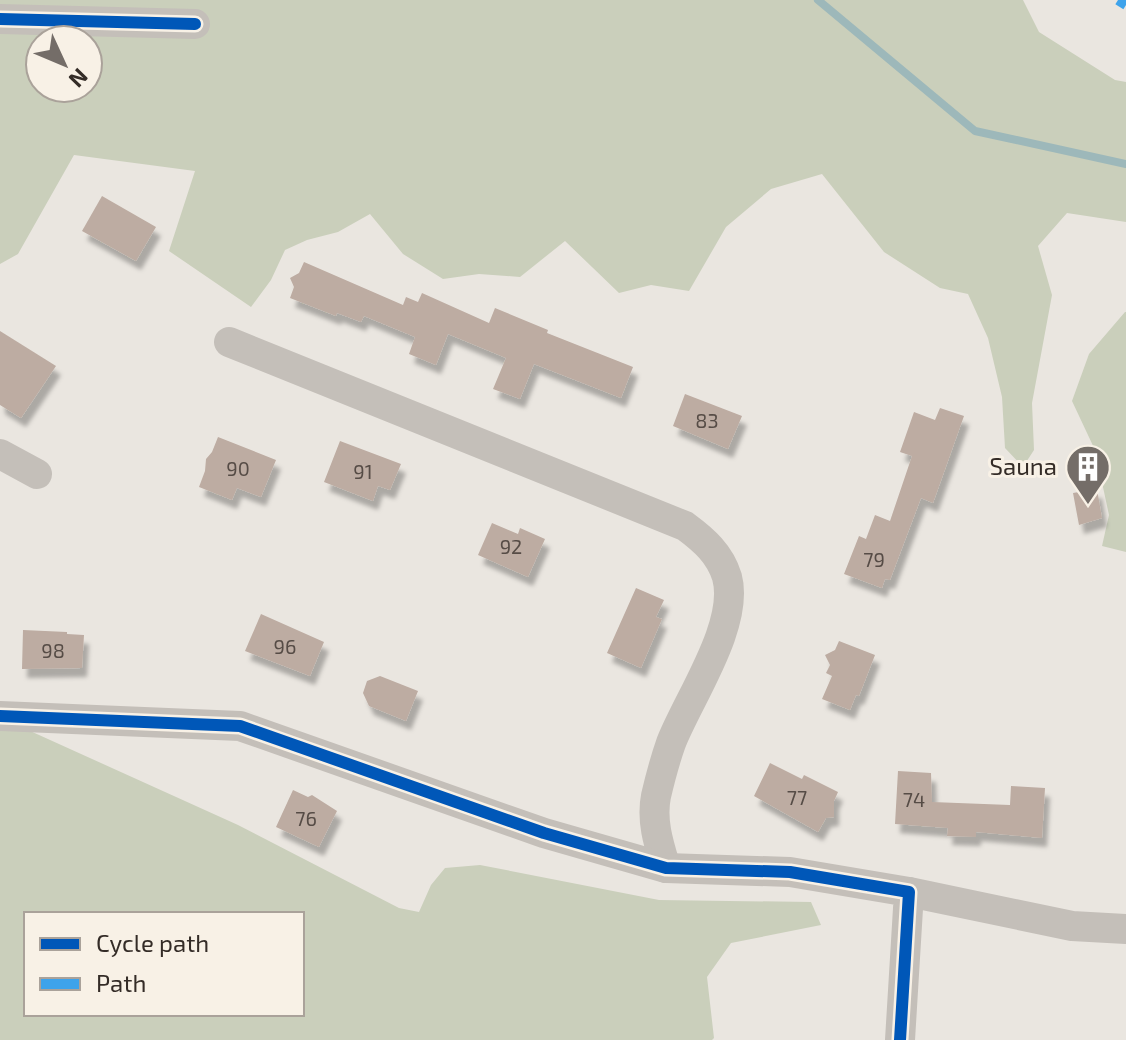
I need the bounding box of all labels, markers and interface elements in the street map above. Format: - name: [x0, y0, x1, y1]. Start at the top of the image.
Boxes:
- north arrow: [24, 24, 104, 104]
- text: N: [64, 64, 94, 93]
- house number: 83: [695, 408, 719, 432]
- building icon: Sauna: [1064, 443, 1112, 506]
- place label: Sauna: [990, 451, 1057, 480]
- house number: 90: [226, 456, 250, 480]
- house number: 91: [353, 459, 373, 483]
- house number: 92: [500, 534, 522, 558]
- house number: 79: [863, 547, 885, 571]
- house number: 96: [274, 634, 296, 658]
- house number: 98: [41, 638, 65, 662]
- house number: 77: [787, 785, 807, 809]
- house number: 74: [903, 787, 925, 811]
- house number: 76: [295, 806, 317, 830]
- legend: [24, 912, 304, 1016]
- text: Cycle path: [96, 928, 209, 957]
- text: Path: [96, 968, 146, 997]

